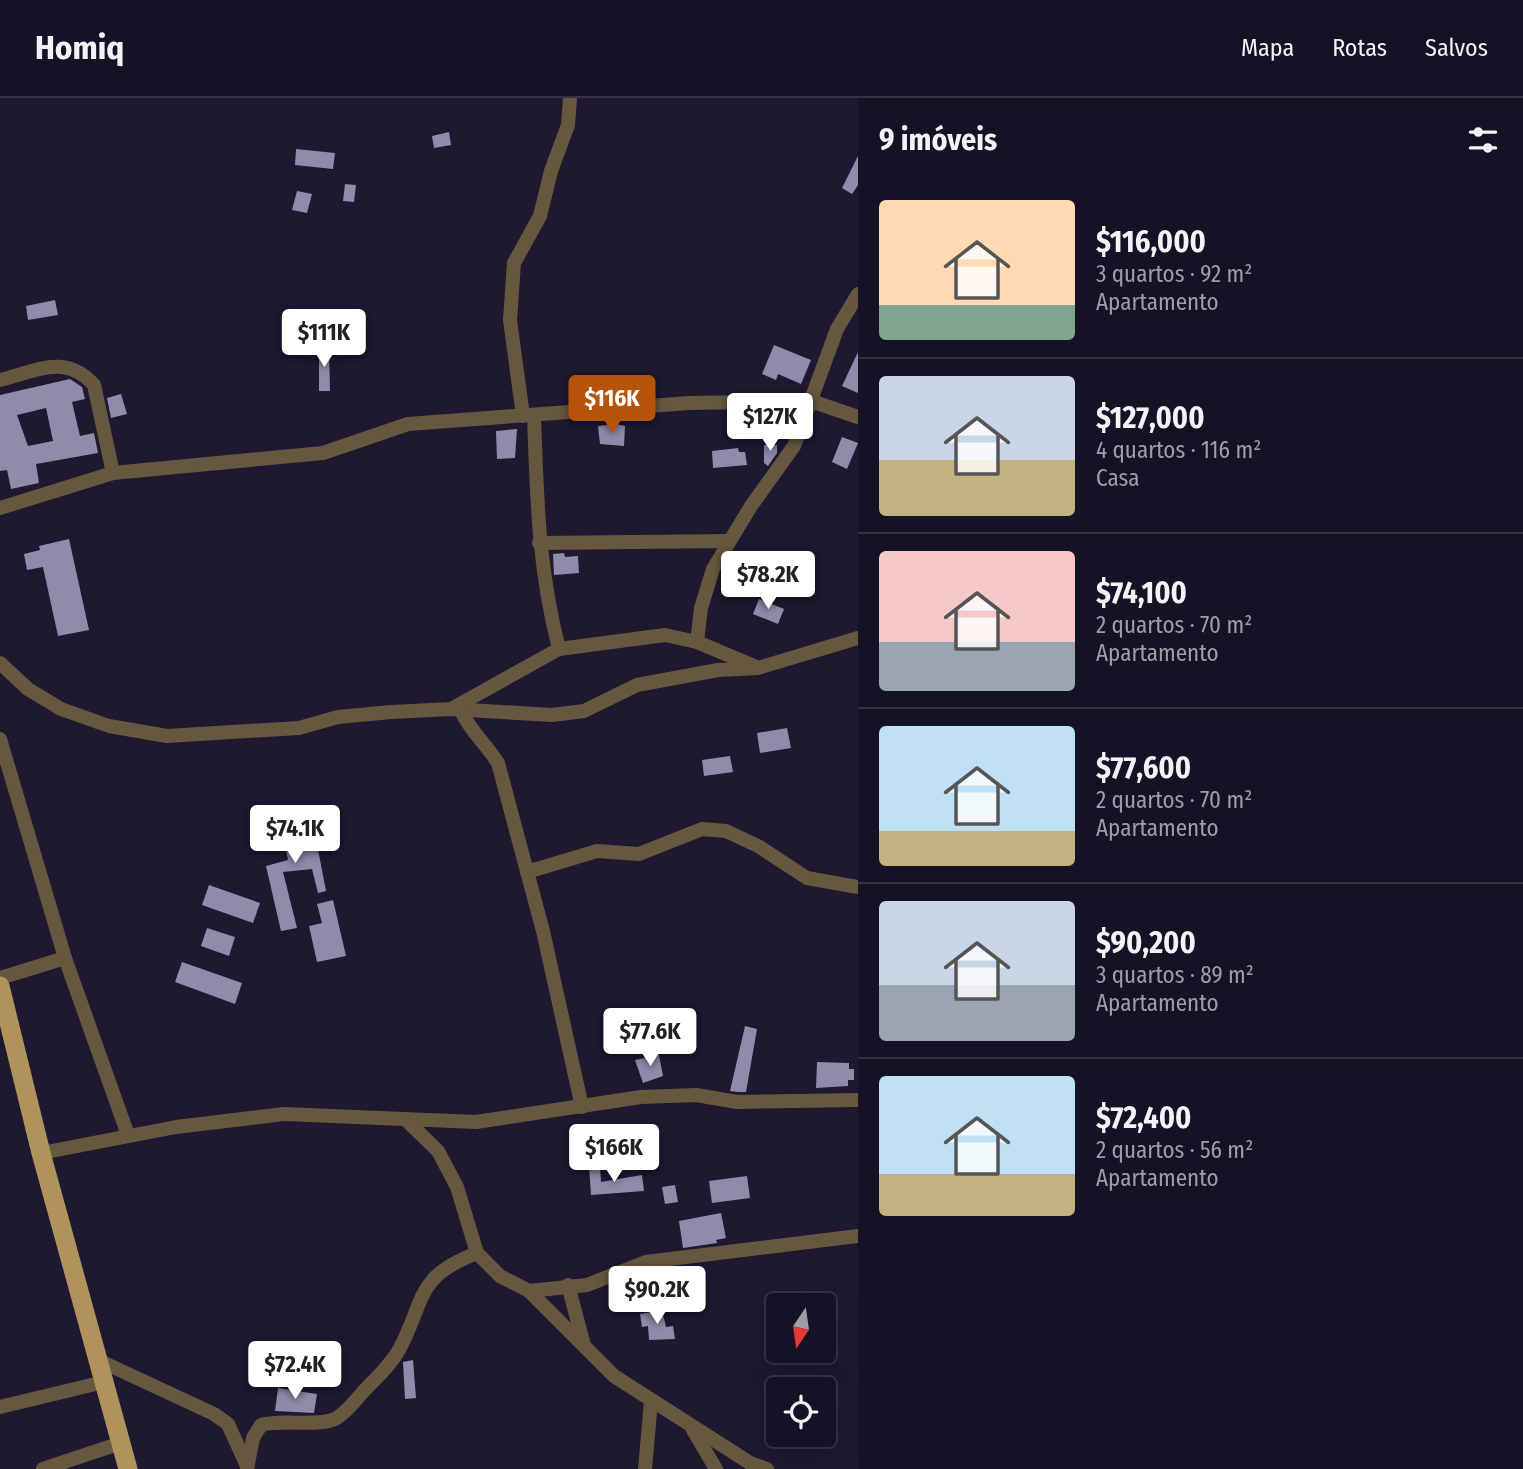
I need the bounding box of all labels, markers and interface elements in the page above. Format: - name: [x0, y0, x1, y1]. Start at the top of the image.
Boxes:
- text: Homiq: [35, 28, 124, 68]
- text: Mapa: [1241, 34, 1294, 62]
- text: Rotas: [1332, 34, 1387, 62]
- text: Salvos: [1425, 34, 1488, 62]
- icon: filters: [1464, 121, 1502, 159]
- text: 9 imóveis: [879, 122, 997, 158]
- text: $116,000: [1096, 224, 1206, 260]
- icon: home: [935, 228, 1019, 312]
- text: 3 quartos · 92 m²: [1096, 260, 1252, 288]
- text: Apartamento: [1096, 288, 1219, 316]
- pin: $111K: [275, 310, 373, 369]
- text: $111K: [298, 318, 350, 346]
- pin: $116K: [563, 376, 661, 435]
- text: $116K: [584, 384, 640, 412]
- pin: $127K: [721, 394, 819, 453]
- text: $127,000: [1096, 400, 1205, 436]
- text: $127K: [743, 402, 797, 430]
- icon: home: [935, 404, 1019, 488]
- text: 4 quartos · 116 m²: [1096, 436, 1261, 464]
- text: Casa: [1096, 464, 1140, 492]
- pin: $78.2K: [711, 552, 825, 611]
- text: $78.2K: [737, 560, 799, 588]
- text: $74,100: [1096, 575, 1187, 611]
- icon: home: [935, 579, 1019, 663]
- text: 2 quartos · 70 m²: [1096, 611, 1252, 639]
- text: Apartamento: [1096, 639, 1219, 667]
- text: $77,600: [1096, 750, 1191, 786]
- icon: home: [935, 754, 1019, 838]
- text: 2 quartos · 70 m²: [1096, 786, 1252, 814]
- pin: $74.1K: [238, 806, 352, 865]
- text: $74.1K: [266, 814, 324, 842]
- text: Apartamento: [1096, 814, 1219, 842]
- text: $90,200: [1096, 925, 1196, 961]
- icon: home: [935, 929, 1019, 1013]
- text: 3 quartos · 89 m²: [1096, 961, 1254, 989]
- text: Apartamento: [1096, 989, 1219, 1017]
- pin: $77.6K: [593, 1009, 707, 1068]
- text: $77.6K: [619, 1017, 681, 1045]
- text: $72,400: [1096, 1100, 1191, 1136]
- icon: home: [935, 1104, 1019, 1188]
- pin: $166K: [565, 1124, 663, 1184]
- text: $166K: [585, 1133, 643, 1161]
- text: 2 quartos · 56 m²: [1096, 1136, 1253, 1164]
- text: Apartamento: [1096, 1164, 1219, 1192]
- pin: $90.2K: [600, 1266, 714, 1326]
- text: $90.2K: [625, 1275, 689, 1303]
- north arrow: [766, 1293, 836, 1363]
- map controls: [766, 1293, 836, 1447]
- pin: $72.4K: [238, 1342, 352, 1401]
- text: $72.4K: [264, 1350, 326, 1378]
- button: locate: [766, 1377, 836, 1447]

